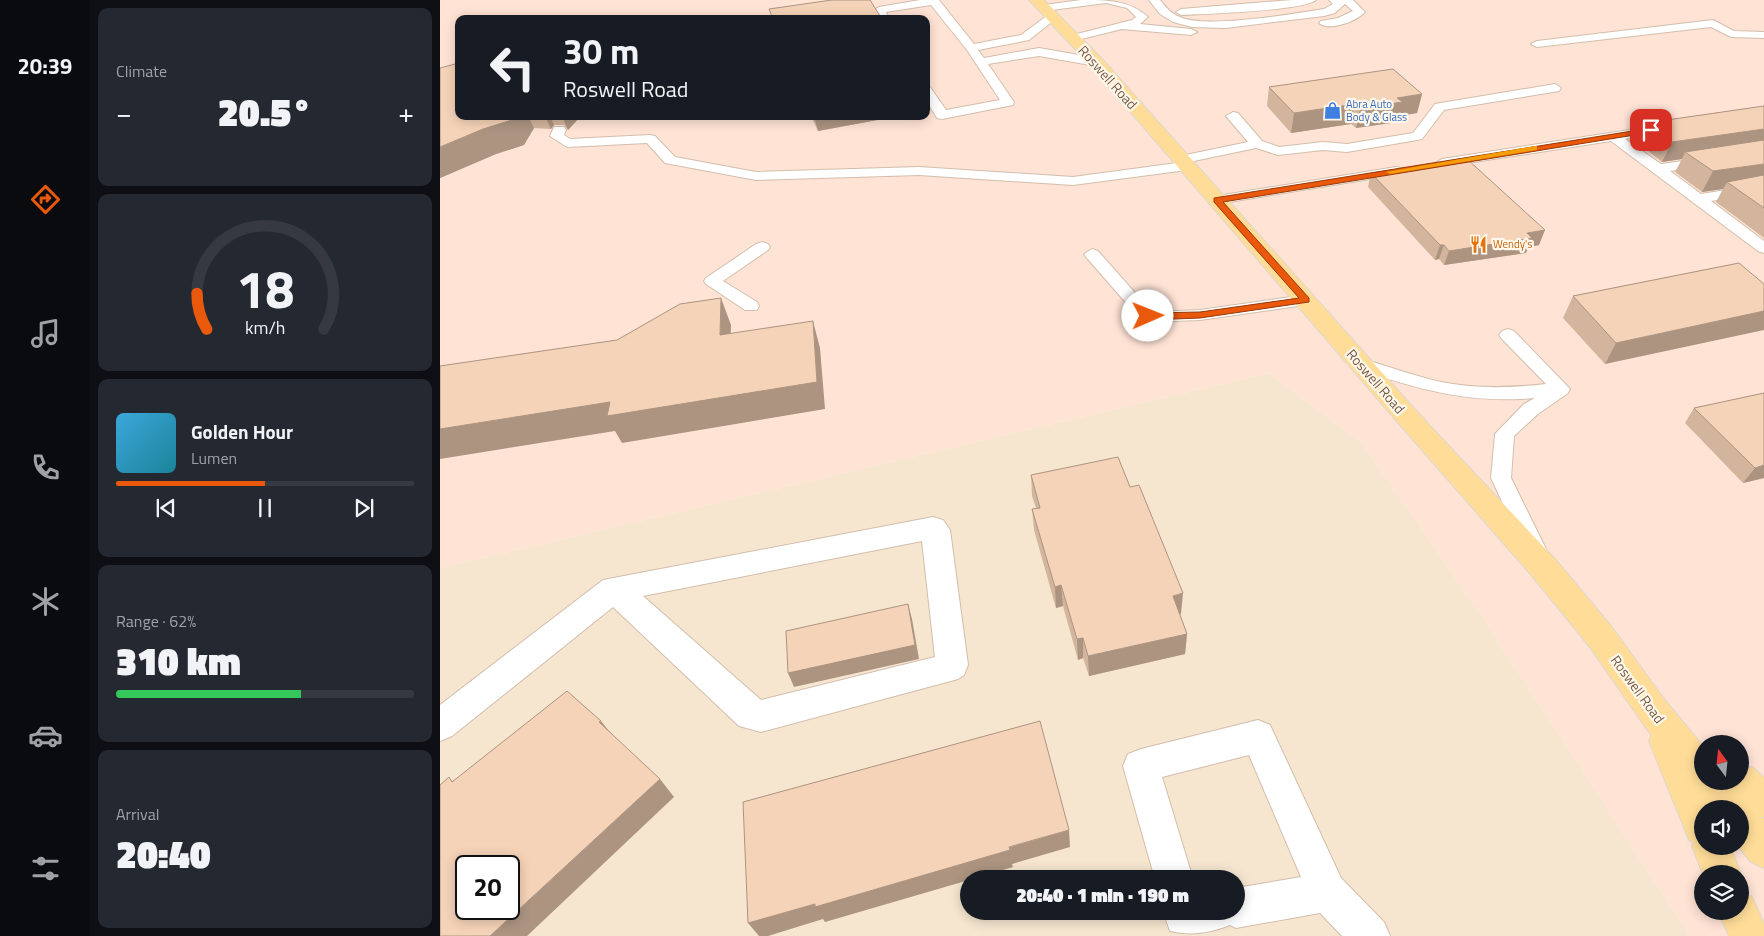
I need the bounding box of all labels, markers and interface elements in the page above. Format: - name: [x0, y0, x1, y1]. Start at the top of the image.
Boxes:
- text: 30 m: [563, 24, 639, 78]
- icon: left: [480, 35, 545, 100]
- street label: Roswell Road: [1073, 40, 1143, 114]
- text: 20:39: [18, 49, 72, 83]
- text: Climate: [116, 59, 167, 83]
- text: Roswell Road: [563, 72, 689, 106]
- text: 20.5°: [218, 83, 312, 141]
- text: −: [116, 91, 132, 134]
- text: +: [398, 91, 414, 134]
- place label: Abra Auto Body & Glass: [1346, 96, 1407, 125]
- shop icon: Abra Auto Body & Glass: [1322, 100, 1342, 120]
- pin: [1630, 109, 1672, 151]
- icon: arrive: [1637, 116, 1665, 144]
- icon: directions: [28, 182, 63, 217]
- restaurant icon: Wendy's: [1469, 234, 1489, 254]
- place label: Wendy's: [1493, 236, 1532, 252]
- text: 18: [236, 249, 294, 328]
- position arrow: [1121, 289, 1173, 341]
- text: km/h: [245, 314, 285, 341]
- icon: music: [28, 316, 63, 351]
- street label: Roswell Road: [1342, 344, 1410, 418]
- text: Golden Hour: [191, 417, 293, 446]
- text: Lumen: [191, 446, 237, 470]
- icon: phone: [28, 450, 63, 485]
- icon: previous: [152, 494, 180, 522]
- icon: pause: [251, 494, 279, 522]
- icon: next: [350, 494, 378, 522]
- icon: climate: [28, 584, 63, 619]
- text: Range · 62%: [116, 609, 196, 633]
- text: 310 km: [116, 632, 241, 690]
- street label: Roswell Road: [1606, 651, 1670, 727]
- icon: car: [28, 718, 63, 753]
- north arrow: [1694, 735, 1749, 790]
- map controls: [1694, 735, 1749, 920]
- button: sound: [1694, 800, 1749, 855]
- text: Arrival: [116, 802, 159, 826]
- text: 20:40: [116, 825, 211, 883]
- icon: filters: [28, 851, 63, 886]
- speed limit sign: 20: [455, 855, 520, 920]
- button: layers: [1694, 865, 1749, 920]
- text: 20:40 · 1 min · 190 m: [1016, 880, 1189, 909]

